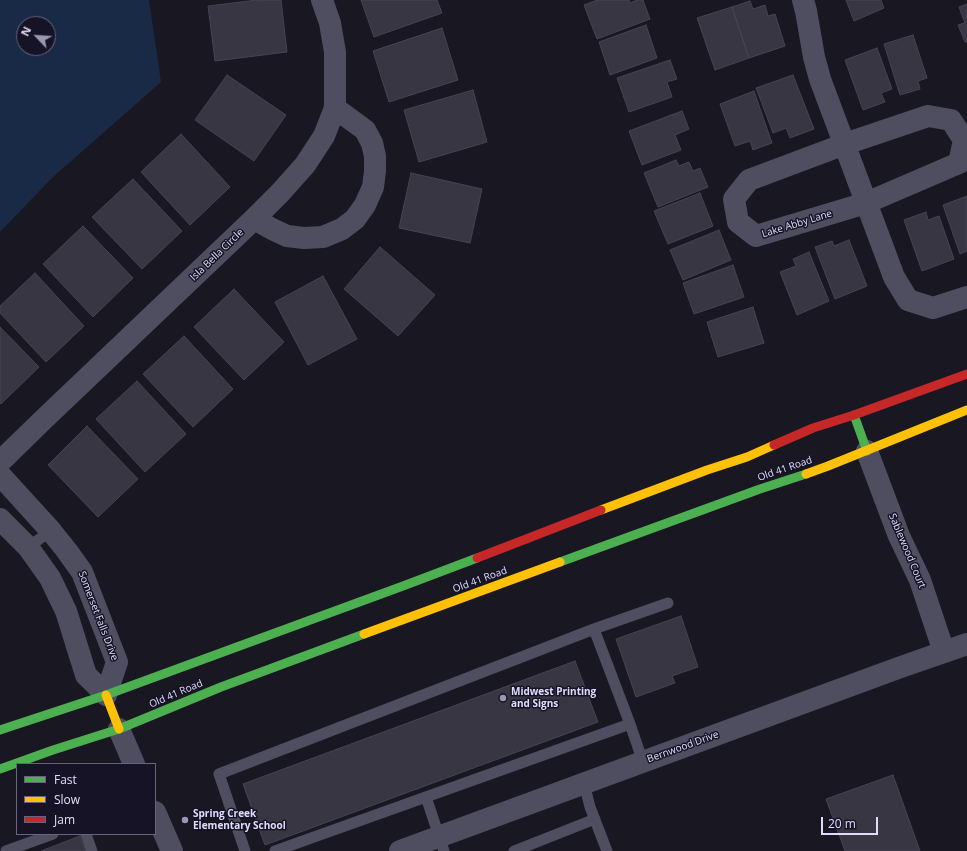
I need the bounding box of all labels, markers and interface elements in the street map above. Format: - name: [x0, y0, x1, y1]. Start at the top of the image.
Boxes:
- north arrow: [16, 16, 56, 56]
- text: N: [17, 24, 34, 38]
- street label: Lake Abby Lane: [760, 208, 834, 240]
- street label: Isla Bella Circle: [188, 227, 246, 283]
- street label: Old 41 Road: [756, 454, 814, 484]
- street label: Sablewood Court: [886, 512, 928, 590]
- street label: Old 41 Road: [451, 565, 509, 595]
- street label: Somerset Falls Drive: [75, 570, 121, 662]
- street label: Old 41 Road: [147, 677, 205, 711]
- place label: Midwest Printing and Signs: [511, 686, 596, 710]
- marker: Midwest Printing and Signs: [498, 693, 508, 703]
- street label: Bernwood Drive: [646, 728, 720, 766]
- legend: [16, 763, 156, 835]
- text: Fast: [54, 771, 77, 788]
- text: Slow: [54, 791, 80, 808]
- place label: Spring Creek Elementary School: [193, 808, 286, 832]
- scale bar: [823, 809, 880, 835]
- text: Jam: [54, 811, 75, 828]
- marker: Spring Creek Elementary School: [180, 815, 190, 825]
- text: 20 m: [828, 815, 856, 832]

